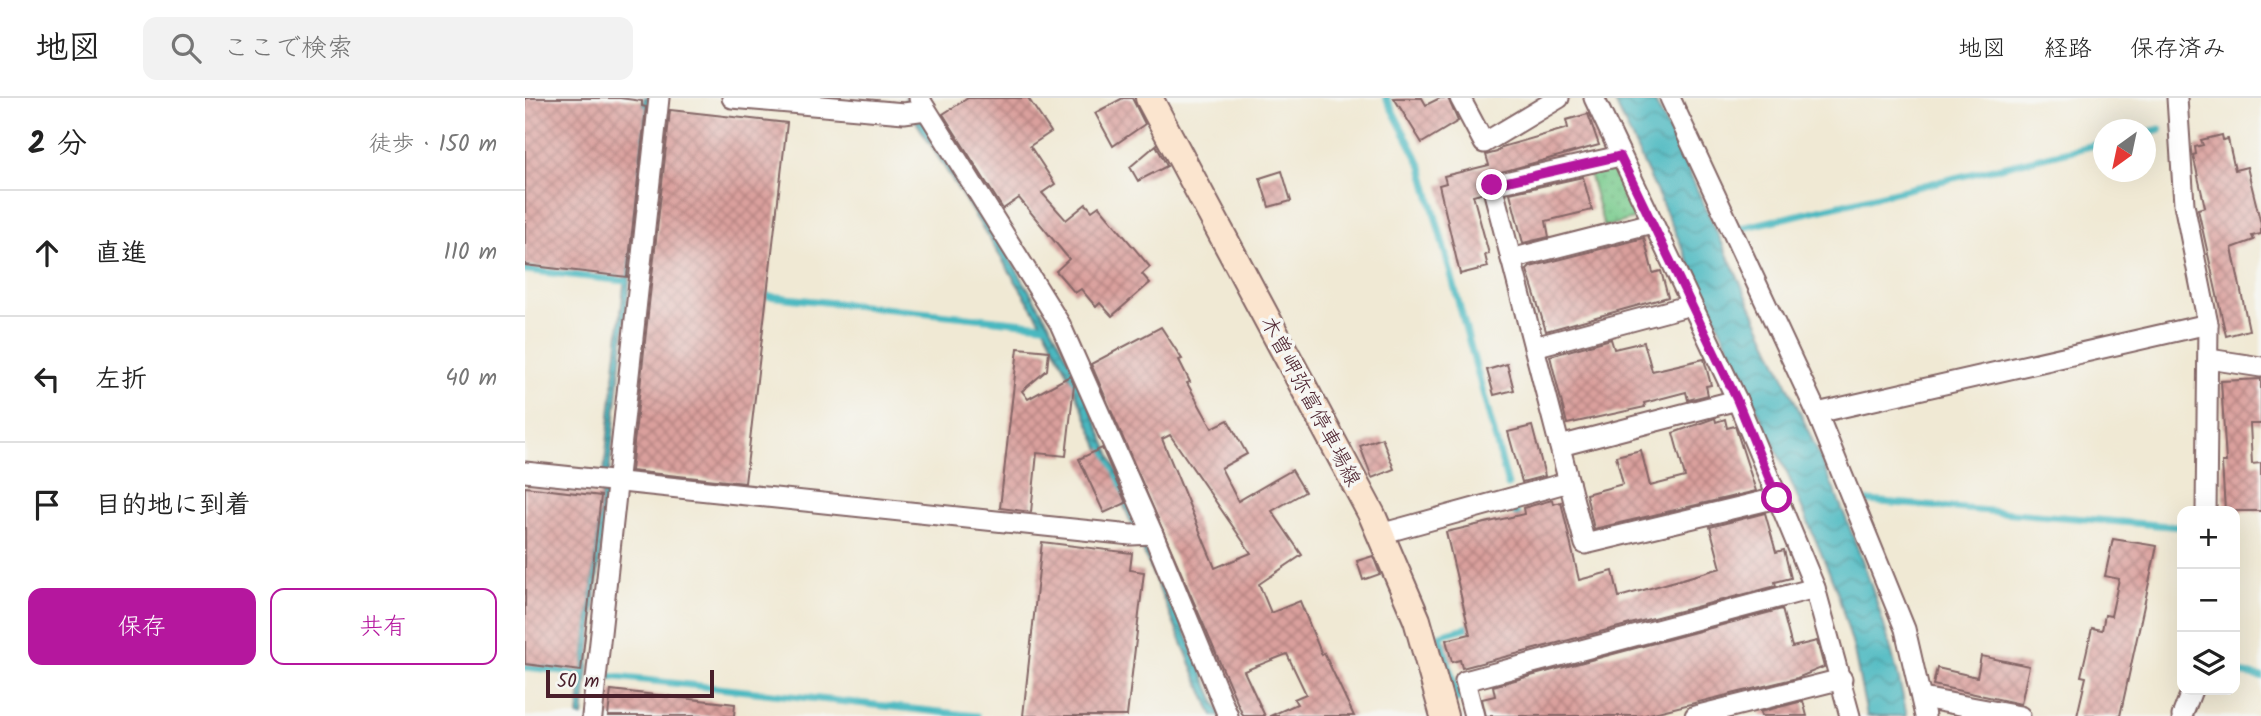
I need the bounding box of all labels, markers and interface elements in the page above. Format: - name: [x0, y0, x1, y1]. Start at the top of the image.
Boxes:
- search box: [143, 17, 633, 80]
- text: 地図: [35, 23, 101, 76]
- text: ここで検索: [223, 28, 353, 70]
- icon: search: [167, 29, 205, 67]
- text: 地図: [1958, 30, 2006, 69]
- text: 経路: [2044, 30, 2092, 69]
- text: 保存済み: [2130, 30, 2226, 69]
- north arrow: [2093, 119, 2156, 182]
- text: 2 分: [28, 121, 87, 169]
- text: 徒歩 · 150 m: [368, 127, 497, 163]
- route end: [1476, 169, 1507, 200]
- text: 直進: [95, 233, 147, 275]
- icon: ahead: [28, 234, 66, 272]
- text: 110 m: [444, 235, 497, 271]
- street label: 木曽岬弥富停車場線: [1251, 311, 1369, 493]
- text: 左折: [95, 359, 147, 401]
- icon: left: [28, 360, 66, 398]
- text: 40 m: [445, 361, 497, 397]
- route start: [1761, 482, 1792, 513]
- text: 目的地に到着: [95, 485, 251, 527]
- icon: arrive: [28, 486, 66, 524]
- map controls: [2177, 506, 2240, 695]
- button: +: [2177, 506, 2240, 569]
- button: −: [2177, 569, 2240, 632]
- button: 保存: [28, 588, 256, 665]
- button: 共有: [270, 588, 497, 665]
- button: layers: [2177, 632, 2240, 695]
- scale bar: [546, 667, 714, 699]
- text: 50 m: [557, 667, 599, 697]

